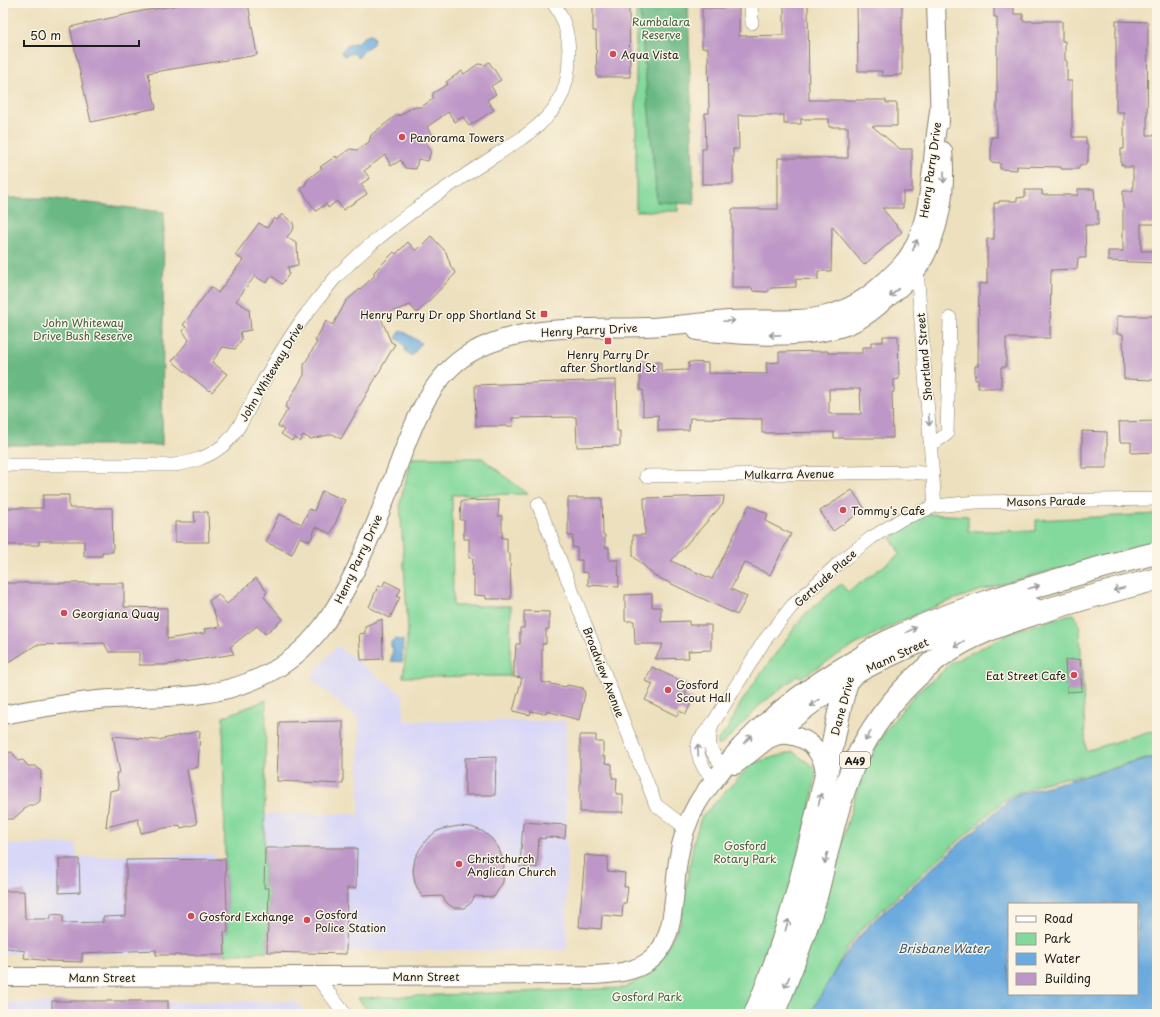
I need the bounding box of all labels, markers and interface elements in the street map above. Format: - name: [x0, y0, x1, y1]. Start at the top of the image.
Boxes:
- park label: Rumbalara Reserve: [632, 13, 690, 43]
- scale bar: [24, 22, 139, 48]
- text: 50 m: [30, 26, 61, 44]
- place label: Aqua Vista: [621, 46, 679, 63]
- marker: Aqua Vista: [608, 49, 618, 59]
- street label: Henry Parry Drive: [915, 121, 945, 219]
- place label: Panorama Towers: [410, 129, 504, 146]
- marker: Panorama Towers: [397, 132, 407, 142]
- one-way arrow: [940, 170, 947, 183]
- one-way arrow: [911, 239, 919, 251]
- one-way arrow: [889, 288, 899, 298]
- place label: Henry Parry Dr opp Shortland St: [360, 306, 537, 323]
- marker: Henry Parry Dr opp Shortland St: [539, 309, 549, 319]
- street label: Shortland Street: [912, 312, 936, 402]
- park label: John Whiteway Drive Bush Reserve: [33, 314, 133, 344]
- one-way arrow: [722, 317, 735, 324]
- street label: John Whiteway Drive: [235, 319, 307, 425]
- street label: Henry Parry Drive: [540, 319, 638, 341]
- one-way arrow: [769, 331, 782, 339]
- marker: Henry Parry Dr after Shortland St: [603, 336, 613, 346]
- place label: Henry Parry Dr after Shortland St: [560, 346, 657, 376]
- one-way arrow: [926, 413, 933, 426]
- street label: Mulkarra Avenue: [744, 465, 834, 483]
- street label: Masons Parade: [1006, 492, 1086, 510]
- place label: Tommy's Cafe: [851, 502, 925, 519]
- marker: Tommy's Cafe: [838, 505, 848, 515]
- street label: Henry Parry Drive: [330, 511, 386, 606]
- street label: Gertrude Place: [790, 545, 860, 611]
- one-way arrow: [1027, 583, 1040, 590]
- one-way arrow: [1113, 586, 1126, 593]
- place label: Georgiana Quay: [72, 605, 160, 622]
- marker: Georgiana Quay: [59, 608, 69, 618]
- street label: Broadview Avenue: [579, 624, 629, 720]
- one-way arrow: [905, 626, 917, 633]
- street label: Mann Street: [863, 633, 931, 677]
- one-way arrow: [953, 641, 965, 649]
- place label: Eat Street Cafe: [986, 667, 1066, 684]
- marker: Eat Street Cafe: [1069, 670, 1079, 680]
- street label: Dane Drive: [826, 674, 858, 737]
- place label: Gosford Scout Hall: [676, 676, 731, 706]
- marker: Gosford Scout Hall: [663, 685, 673, 695]
- one-way arrow: [810, 699, 821, 707]
- one-way arrow: [864, 730, 872, 742]
- one-way arrow: [743, 734, 753, 744]
- one-way arrow: [695, 744, 702, 757]
- road number: A49: [840, 752, 870, 768]
- one-way arrow: [817, 793, 824, 806]
- park label: Gosford Rotary Park: [713, 837, 777, 867]
- place label: Christchurch Anglican Church: [467, 850, 556, 880]
- one-way arrow: [822, 851, 829, 864]
- marker: Christchurch Anglican Church: [454, 859, 464, 869]
- legend: [1008, 903, 1138, 995]
- place label: Gosford Police Station: [315, 906, 386, 936]
- place label: Gosford Exchange: [199, 908, 294, 925]
- text: Road: [1044, 909, 1073, 927]
- marker: Gosford Exchange: [186, 911, 196, 921]
- marker: Gosford Police Station: [302, 915, 312, 925]
- one-way arrow: [784, 918, 791, 931]
- text: Park: [1044, 929, 1071, 947]
- water label: Brisbane Water: [898, 939, 991, 957]
- text: Water: [1044, 949, 1081, 967]
- street label: Mann Street: [392, 968, 460, 985]
- street label: Mann Street: [68, 969, 136, 986]
- text: Building: [1044, 969, 1091, 987]
- one-way arrow: [782, 975, 790, 987]
- park label: Gosford Park: [612, 988, 683, 1005]

